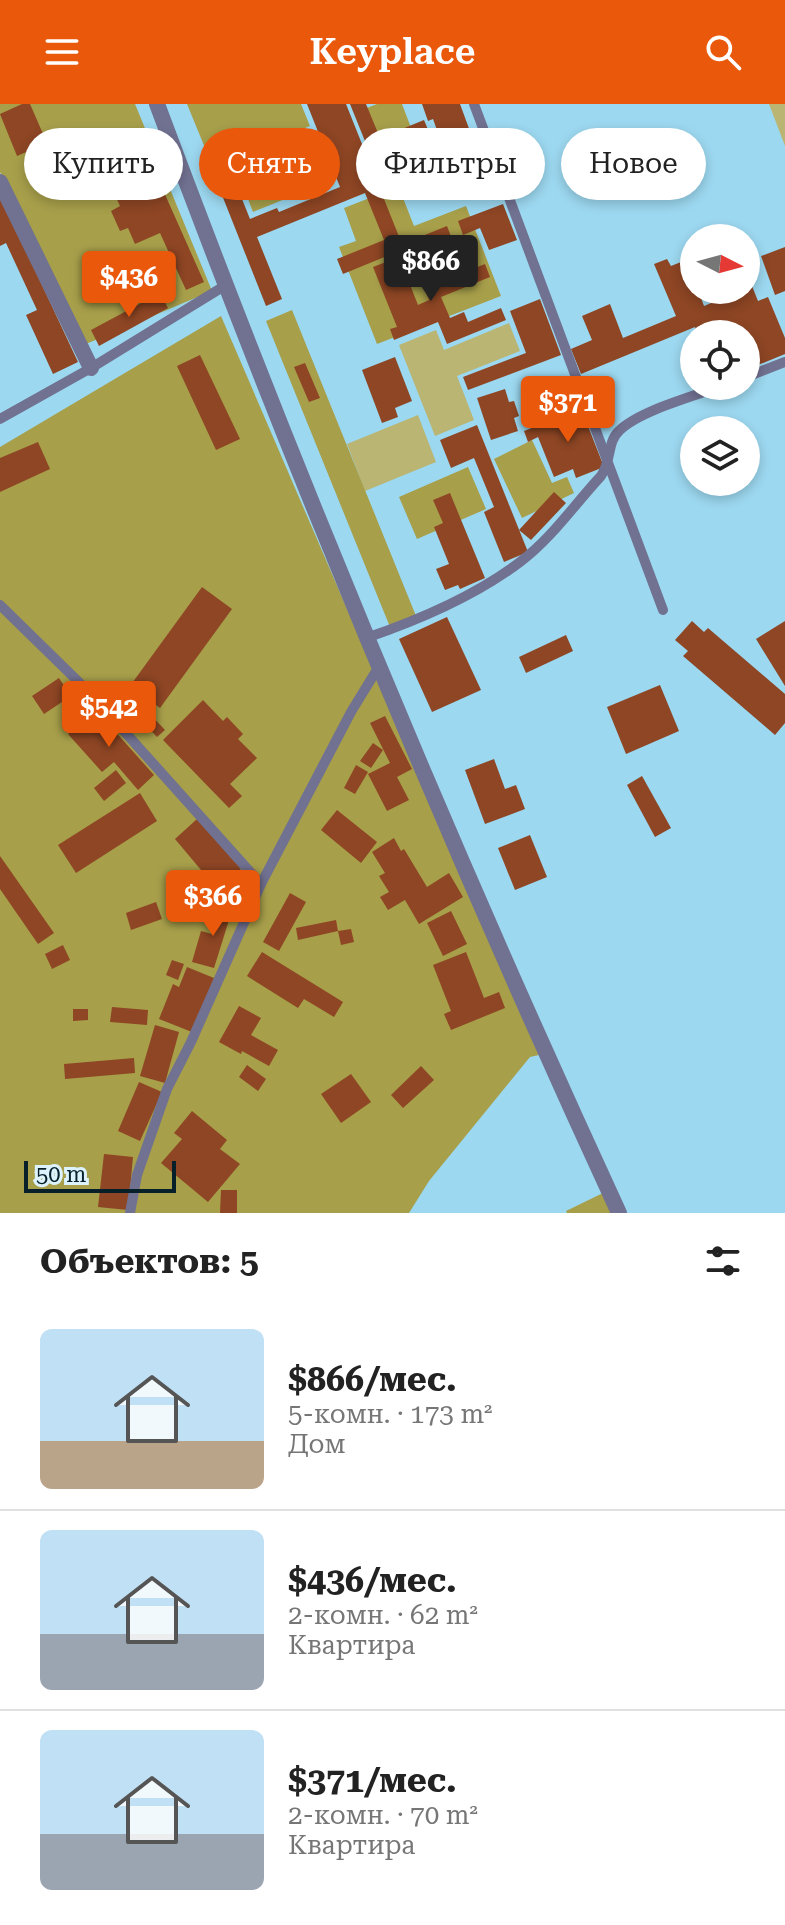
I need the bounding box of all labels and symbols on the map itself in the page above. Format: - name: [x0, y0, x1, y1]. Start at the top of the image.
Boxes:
- north arrow: [680, 224, 760, 304]
- pin: $866: [384, 235, 478, 303]
- pin: $436: [82, 251, 176, 319]
- pin: $371: [521, 376, 615, 444]
- pin: $542: [62, 681, 156, 749]
- pin: $366: [166, 870, 260, 938]
- scale bar: [24, 1157, 176, 1193]

